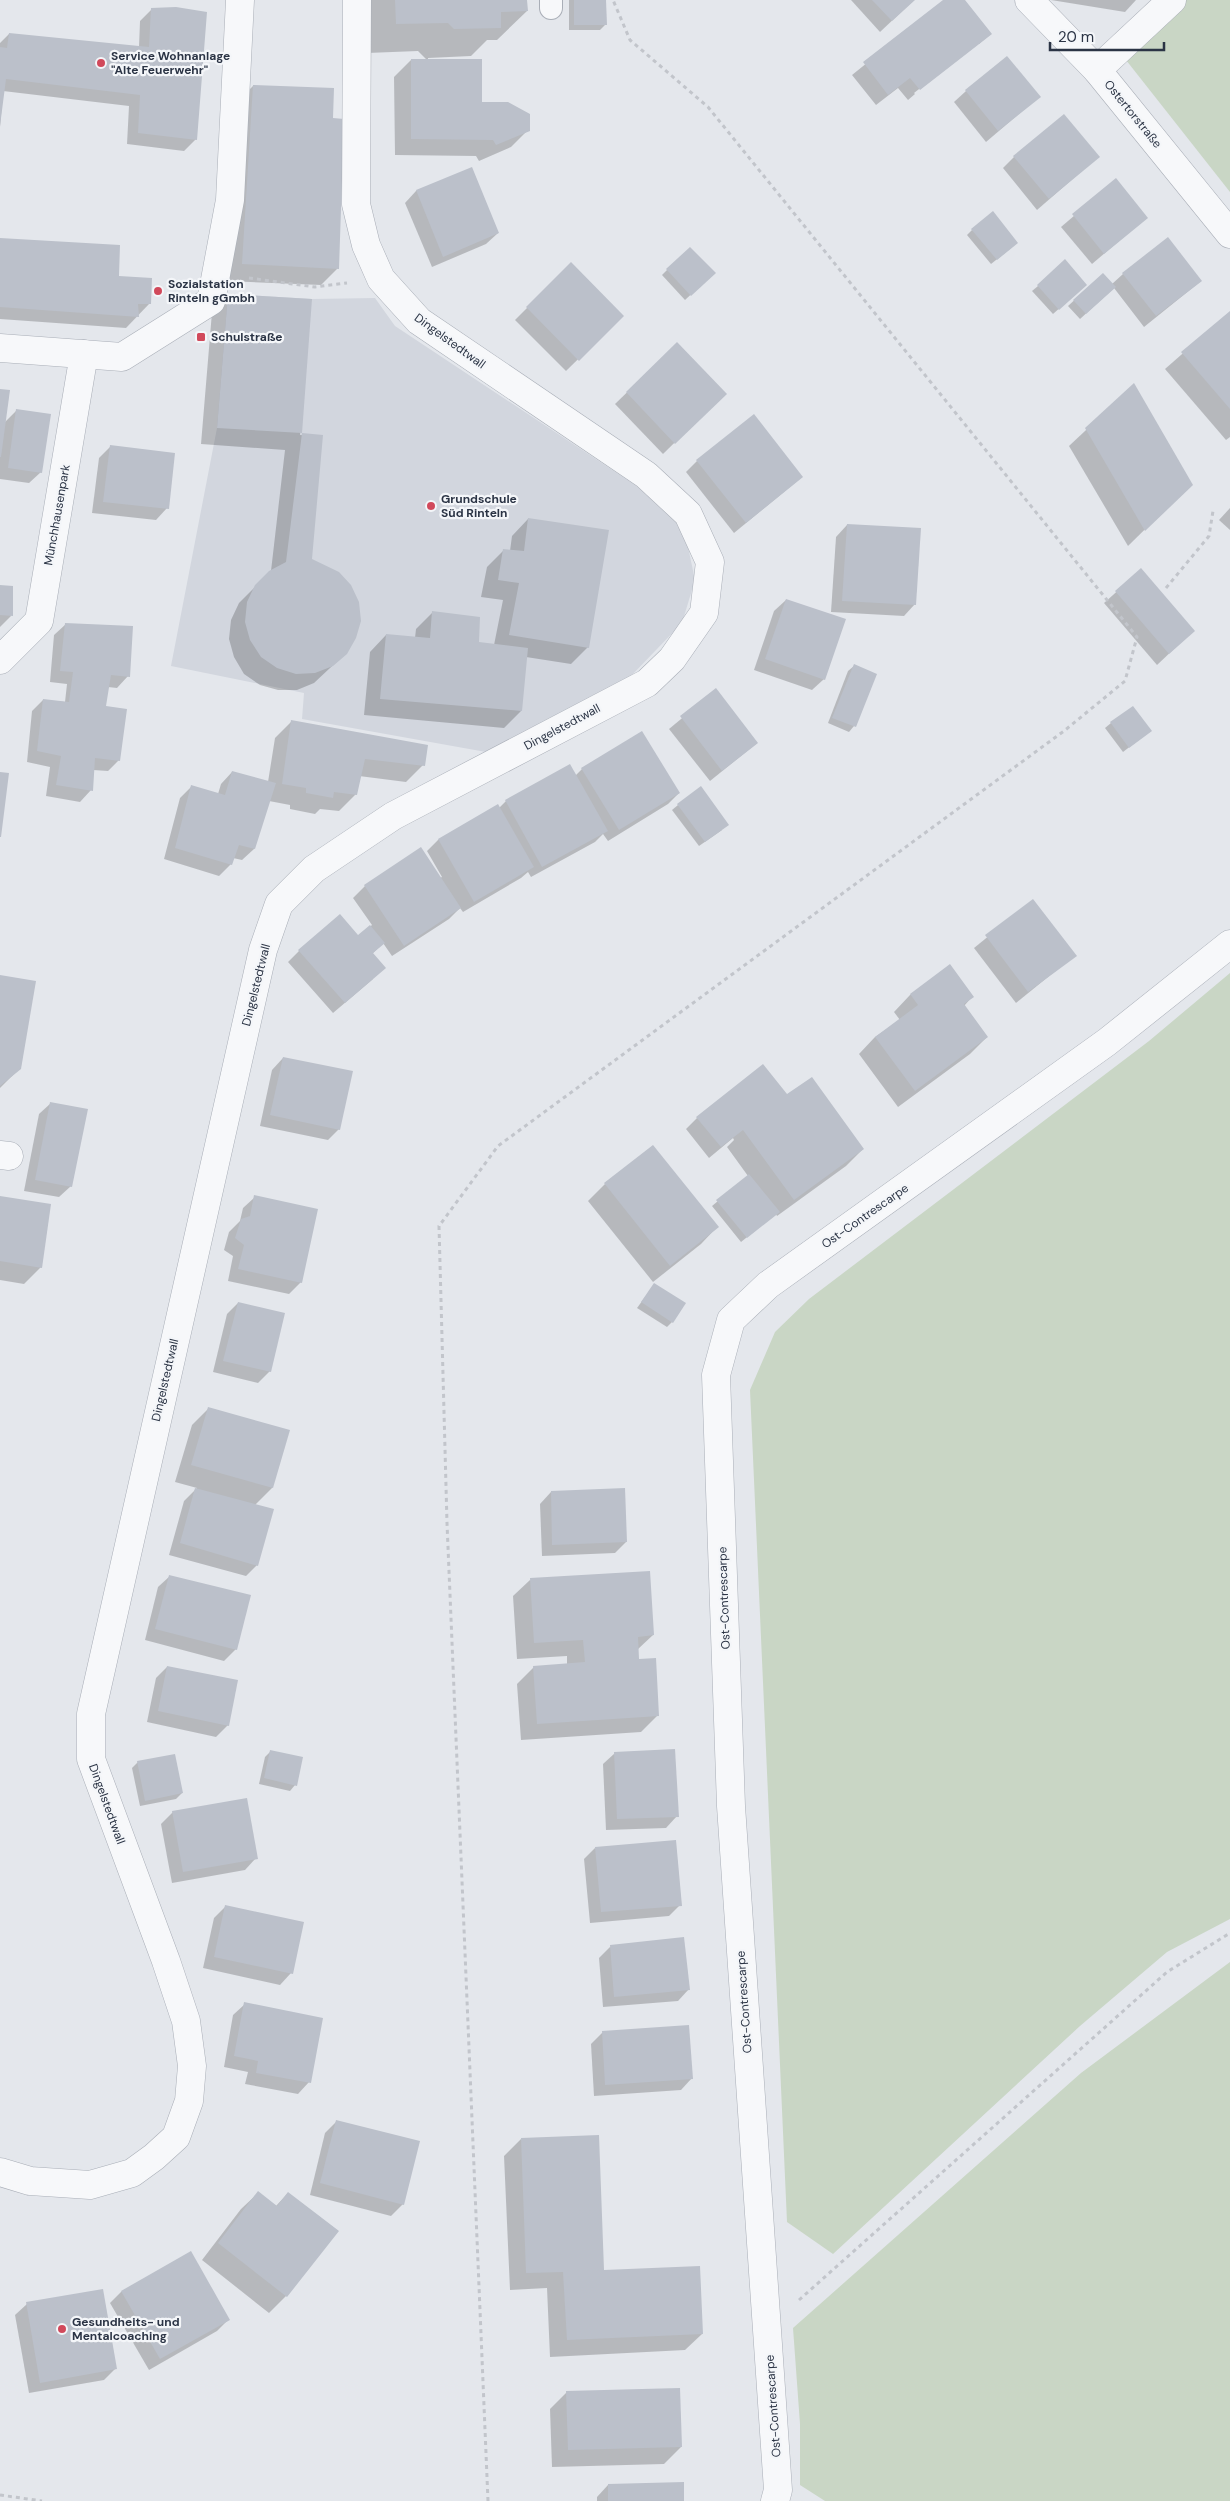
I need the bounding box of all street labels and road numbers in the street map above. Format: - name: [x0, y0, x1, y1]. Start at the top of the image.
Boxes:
- street label: Ostertorstraße: [1101, 77, 1165, 151]
- street label: Dingelstedtwall: [411, 310, 489, 372]
- street label: Münchhausenpark: [40, 463, 74, 567]
- street label: Dingelstedtwall: [521, 700, 603, 754]
- street label: Dingelstedtwall: [238, 942, 274, 1028]
- street label: Ost-Contrescarpe: [818, 1180, 912, 1252]
- street label: Dingelstedtwall: [148, 1337, 182, 1423]
- street label: Ost-Contrescarpe: [714, 1546, 734, 1650]
- street label: Dingelstedtwall: [85, 1762, 129, 1846]
- street label: Ost-Contrescarpe: [732, 1950, 756, 2054]
- street label: Ost-Contrescarpe: [761, 2354, 785, 2458]

